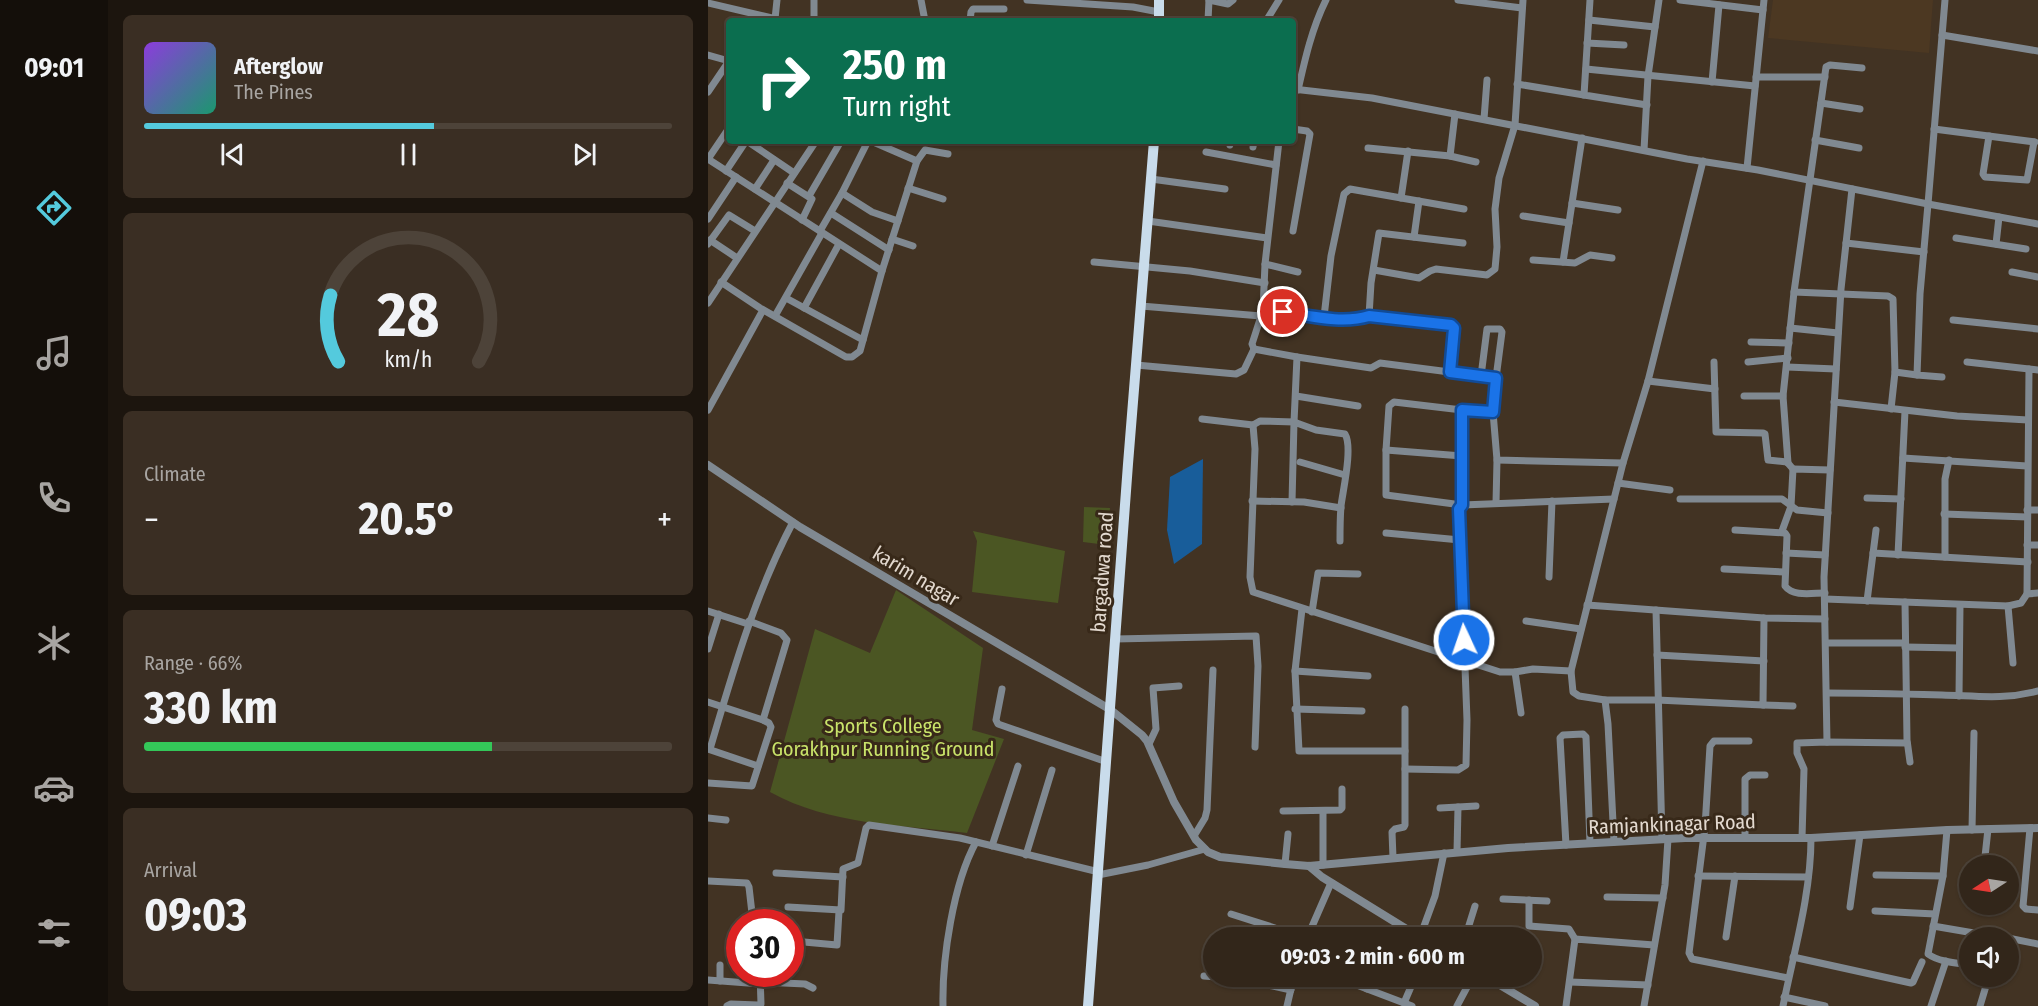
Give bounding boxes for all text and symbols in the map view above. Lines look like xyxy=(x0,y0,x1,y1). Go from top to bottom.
text: 250 m xyxy=(843,40,947,90)
icon: right xyxy=(744,42,822,120)
text: 09:01 xyxy=(24,52,84,84)
text: Afterglow xyxy=(234,53,323,80)
text: The Pines xyxy=(234,80,313,104)
text: Turn right xyxy=(843,91,951,123)
icon: previous xyxy=(216,138,249,171)
icon: pause xyxy=(392,138,425,171)
icon: next xyxy=(568,138,601,171)
icon: directions xyxy=(33,187,75,229)
text: 28 xyxy=(376,278,439,353)
pin xyxy=(1257,286,1308,337)
icon: arrive xyxy=(1266,295,1299,328)
icon: music xyxy=(33,332,75,374)
text: km/h xyxy=(384,347,432,373)
text: Climate xyxy=(144,462,206,486)
icon: phone xyxy=(33,477,75,519)
text: 20.5° xyxy=(358,492,457,546)
text: − xyxy=(144,500,159,540)
text: + xyxy=(657,500,672,540)
street label: bargadwa road xyxy=(1086,511,1118,633)
street label: karim nagar xyxy=(868,541,964,611)
position arrow xyxy=(1432,608,1496,672)
icon: climate xyxy=(33,622,75,664)
text: Range · 66% xyxy=(144,651,242,675)
text: 330 km xyxy=(144,681,278,735)
park label: Sports College Gorakhpur Running Ground xyxy=(771,714,995,761)
icon: car xyxy=(33,767,75,809)
street label: Ramjankinagar Road xyxy=(1588,809,1756,839)
north arrow xyxy=(1959,855,2019,915)
map controls xyxy=(1959,855,2019,987)
text: Arrival xyxy=(144,858,197,882)
text: 09:03 xyxy=(144,888,247,942)
speed limit sign: 30 xyxy=(726,909,804,987)
icon: filters xyxy=(33,912,75,954)
button: sound xyxy=(1959,927,2019,987)
text: 09:03 · 2 min · 600 m xyxy=(1280,943,1465,970)

